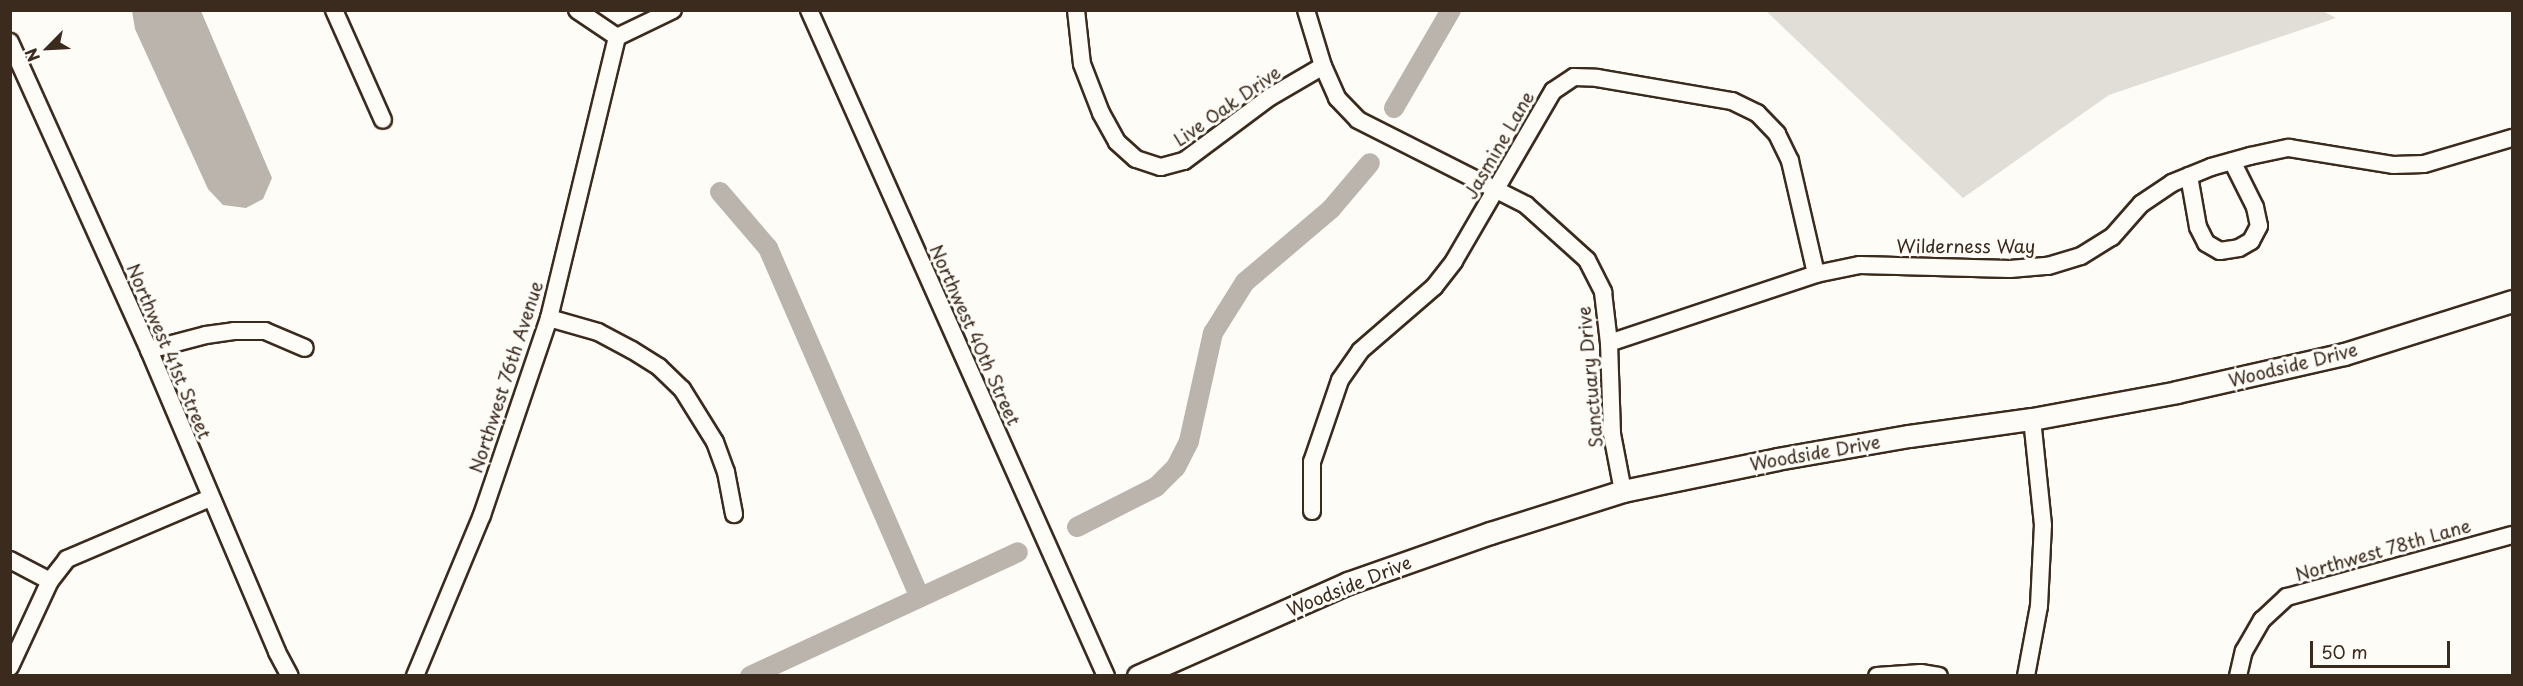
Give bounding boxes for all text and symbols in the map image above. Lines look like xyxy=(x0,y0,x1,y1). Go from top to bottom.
north arrow xyxy=(18,18,78,78)
text: N xyxy=(18,45,45,66)
street label: Live Oak Drive xyxy=(1169,61,1285,151)
street label: Jasmine Lane xyxy=(1460,88,1538,202)
street label: Wilderness Way xyxy=(1897,235,2035,257)
street label: Northwest 40th Street xyxy=(925,240,1025,430)
street label: Northwest 41st Street xyxy=(122,259,216,443)
street label: Northwest 76th Avenue xyxy=(464,277,548,477)
street label: Sanctuary Drive xyxy=(1573,306,1607,448)
street label: Woodside Drive xyxy=(2226,338,2360,392)
street label: Woodside Drive xyxy=(1748,431,1882,475)
street label: Northwest 78th Lane xyxy=(2292,514,2474,586)
street label: Woodside Drive xyxy=(1283,551,1415,621)
scale bar xyxy=(2313,629,2452,667)
text: 50 m xyxy=(2321,638,2368,665)

